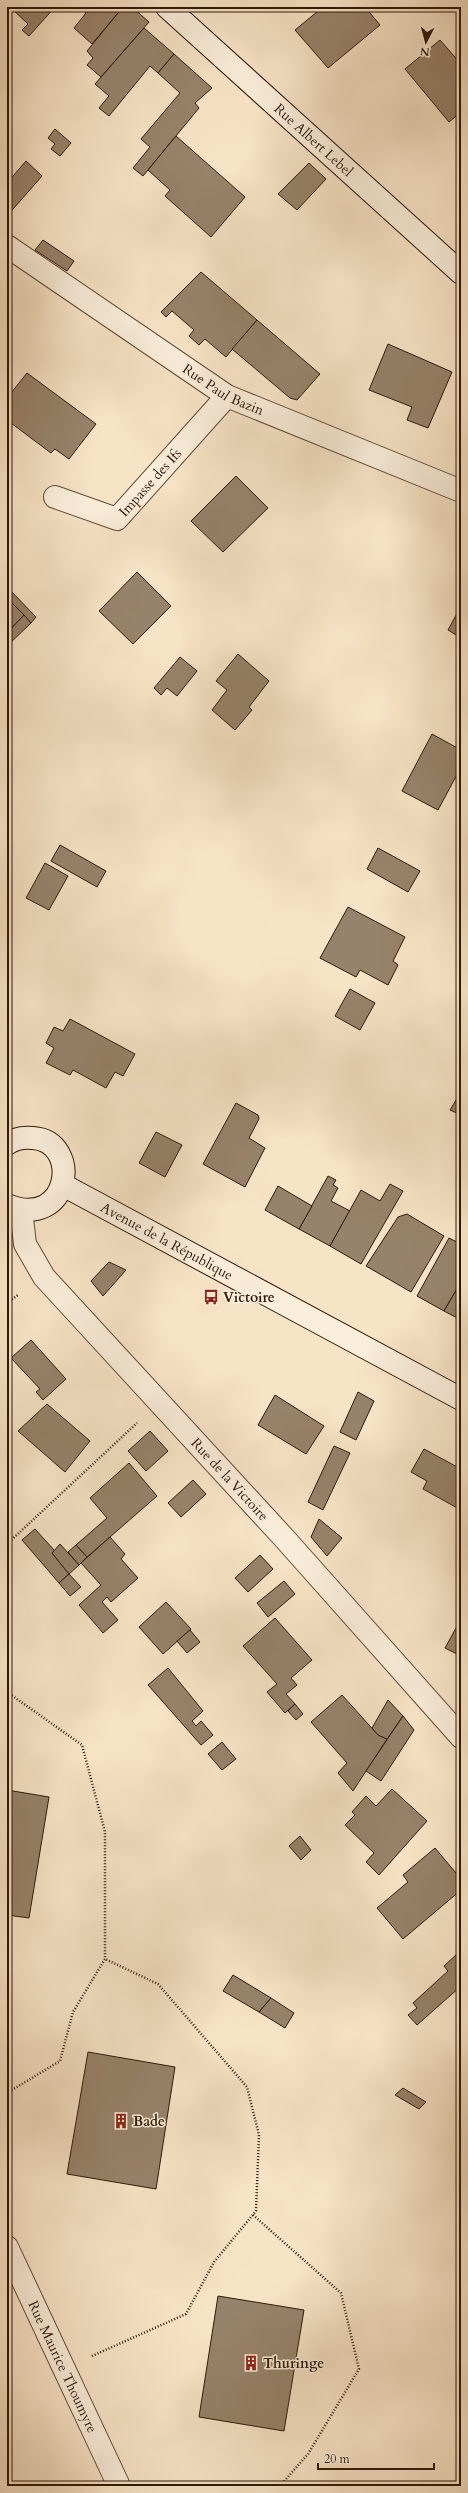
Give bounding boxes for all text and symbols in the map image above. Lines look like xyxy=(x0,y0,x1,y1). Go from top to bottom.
north arrow xyxy=(406,22,446,62)
text: N xyxy=(419,43,431,59)
street label: Rue Albert Lebel xyxy=(270,99,357,181)
street label: Rue Paul Bazin xyxy=(179,360,267,420)
street label: Impasse des Ifs xyxy=(115,444,186,521)
street label: Avenue de la République xyxy=(97,1198,236,1285)
bus stop icon: Victoire xyxy=(202,1288,220,1306)
place label: Victoire xyxy=(223,1288,275,1307)
street label: Rue de la Victoire xyxy=(187,1434,273,1525)
building icon: Bade xyxy=(112,2112,130,2130)
place label: Bade xyxy=(133,2112,165,2131)
street label: Rue Maurice Thoumyre xyxy=(23,2298,102,2436)
building icon: Thuringe xyxy=(242,2354,260,2372)
place label: Thuringe xyxy=(263,2354,324,2373)
scale bar xyxy=(318,2445,434,2471)
text: 20 m xyxy=(324,2451,351,2467)

